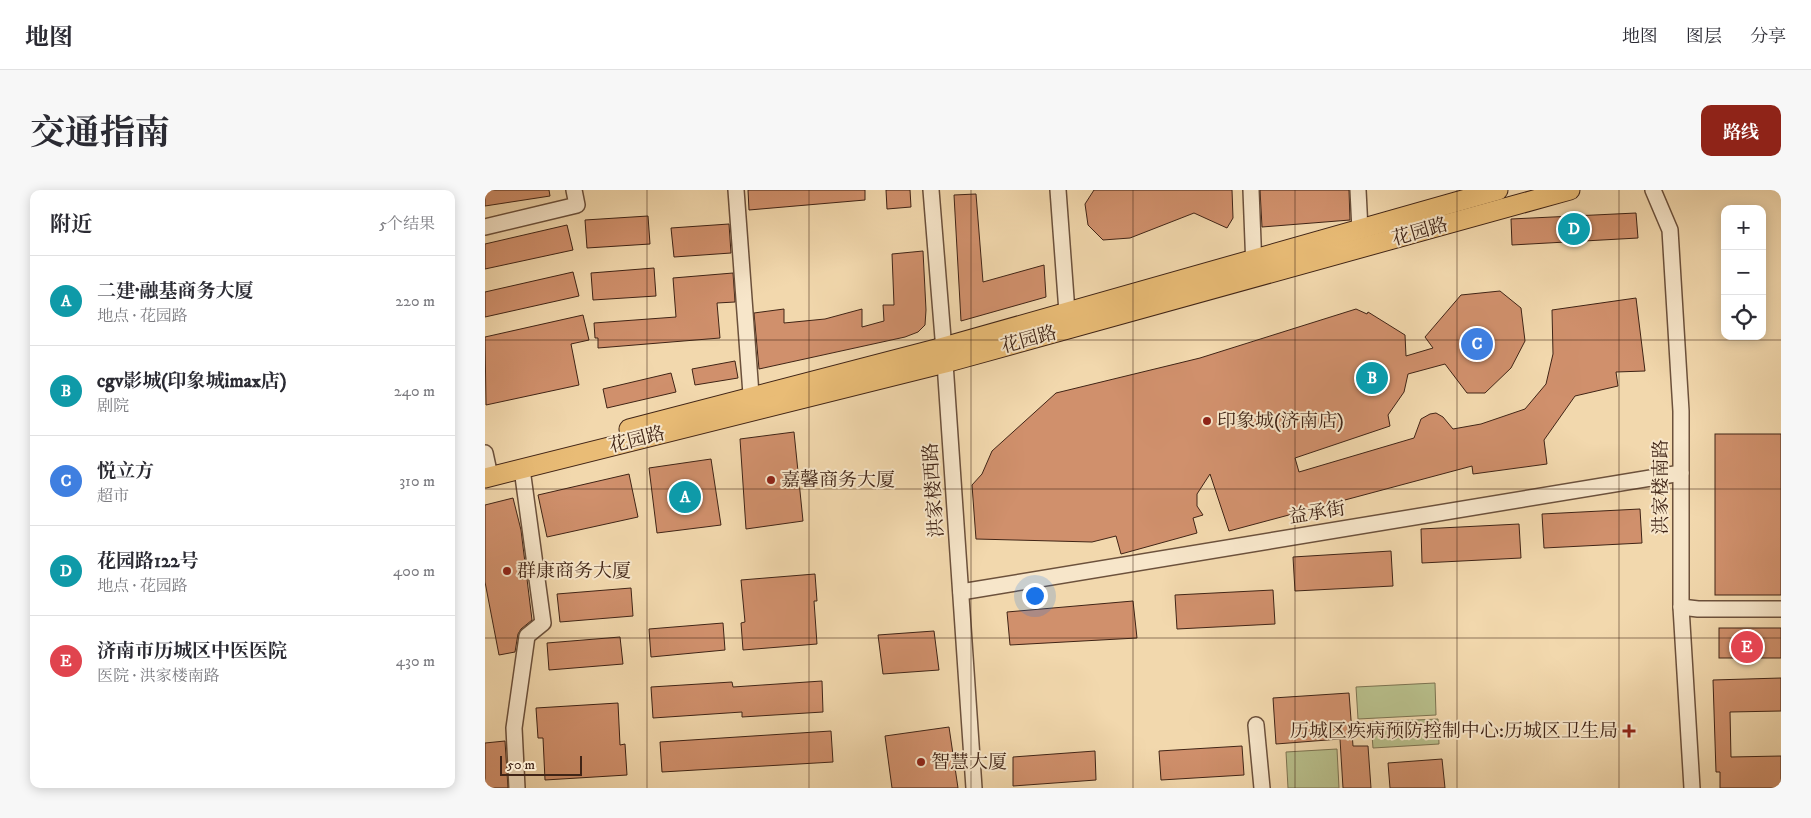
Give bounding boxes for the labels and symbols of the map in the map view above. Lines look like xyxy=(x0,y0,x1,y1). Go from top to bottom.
pin: D xyxy=(1558,210,1590,248)
street label: 花园路 xyxy=(1389,213,1451,251)
street label: 花园路 xyxy=(998,322,1060,358)
pin: C xyxy=(1461,325,1493,363)
pin: B xyxy=(1356,359,1388,397)
place label: 印象城(济南店) xyxy=(1217,410,1344,433)
marker: 印象城(济南店) xyxy=(1201,415,1213,427)
street label: 花园路 xyxy=(607,422,667,458)
street label: 洪家楼南路 xyxy=(1650,439,1673,535)
street label: 洪家楼西路 xyxy=(919,442,949,538)
place label: 嘉馨商务大厦 xyxy=(781,468,895,492)
marker: 嘉馨商务大厦 xyxy=(765,474,777,486)
pin: A xyxy=(669,478,701,516)
street label: 益承街 xyxy=(1287,497,1347,529)
place label: 群康商务大厦 xyxy=(517,560,631,583)
marker: 群康商务大厦 xyxy=(501,565,513,577)
your location xyxy=(1022,583,1048,609)
pin: E xyxy=(1731,628,1763,666)
place label: 历城区疾病预防控制中心:历城区卫生局 xyxy=(1290,720,1618,743)
marker: 历城区疾病预防控制中心:历城区卫生局 xyxy=(1622,724,1636,738)
place label: 智慧大厦 xyxy=(931,751,1007,774)
scale bar xyxy=(500,753,583,776)
marker: 智慧大厦 xyxy=(915,756,927,768)

